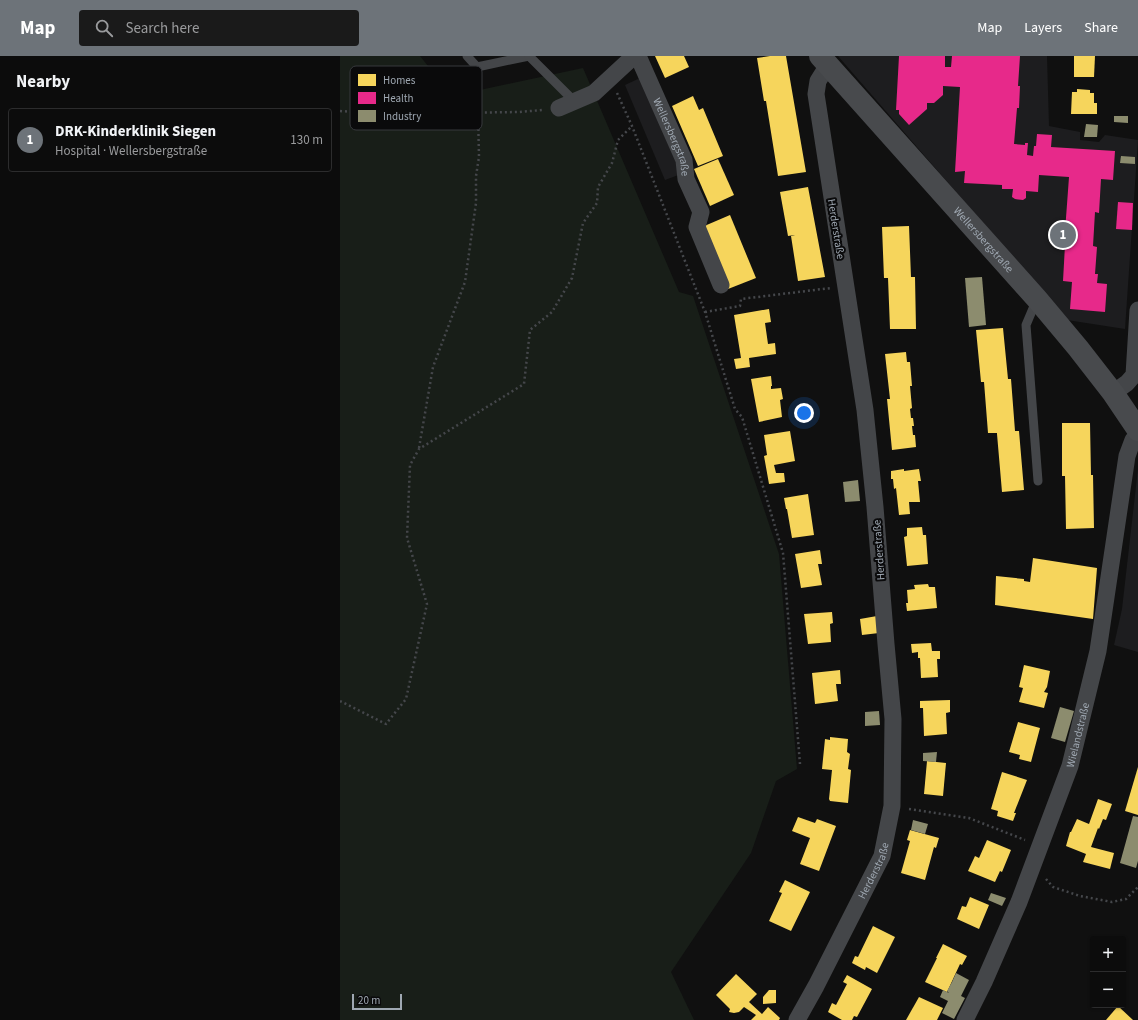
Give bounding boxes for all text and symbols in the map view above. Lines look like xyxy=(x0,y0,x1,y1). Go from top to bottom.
search box xyxy=(79,10,359,46)
text: Map xyxy=(20,15,55,42)
icon: search xyxy=(93,17,115,39)
text: Search here xyxy=(125,18,199,39)
text: Map xyxy=(977,18,1002,38)
text: Layers xyxy=(1024,18,1062,38)
text: Share xyxy=(1084,18,1118,38)
legend xyxy=(350,66,482,130)
text: Nearby xyxy=(16,70,70,94)
text: Homes xyxy=(383,73,416,88)
text: Health xyxy=(383,91,414,106)
street label: Wellersbergstraße xyxy=(650,95,693,177)
text: Industry xyxy=(383,109,421,124)
text: DRK-Kinderklinik Siegen xyxy=(55,121,216,142)
text: 1 xyxy=(27,131,33,149)
text: 130 m xyxy=(290,131,323,149)
text: Hospital · Wellersbergstraße xyxy=(55,142,207,160)
street label: Herderstraße xyxy=(824,198,848,261)
street label: Wellersbergstraße xyxy=(950,203,1018,276)
pin: 1 xyxy=(1050,220,1076,250)
your location xyxy=(794,403,814,423)
street label: Herderstraße xyxy=(869,519,889,581)
street label: Wielandstraße xyxy=(1062,700,1093,769)
street label: Herderstraße xyxy=(854,841,892,901)
map controls xyxy=(1090,936,1126,1008)
button: + xyxy=(1090,936,1126,972)
button: − xyxy=(1090,972,1126,1008)
scale bar xyxy=(352,992,402,1011)
text: 20 m xyxy=(358,993,380,1008)

